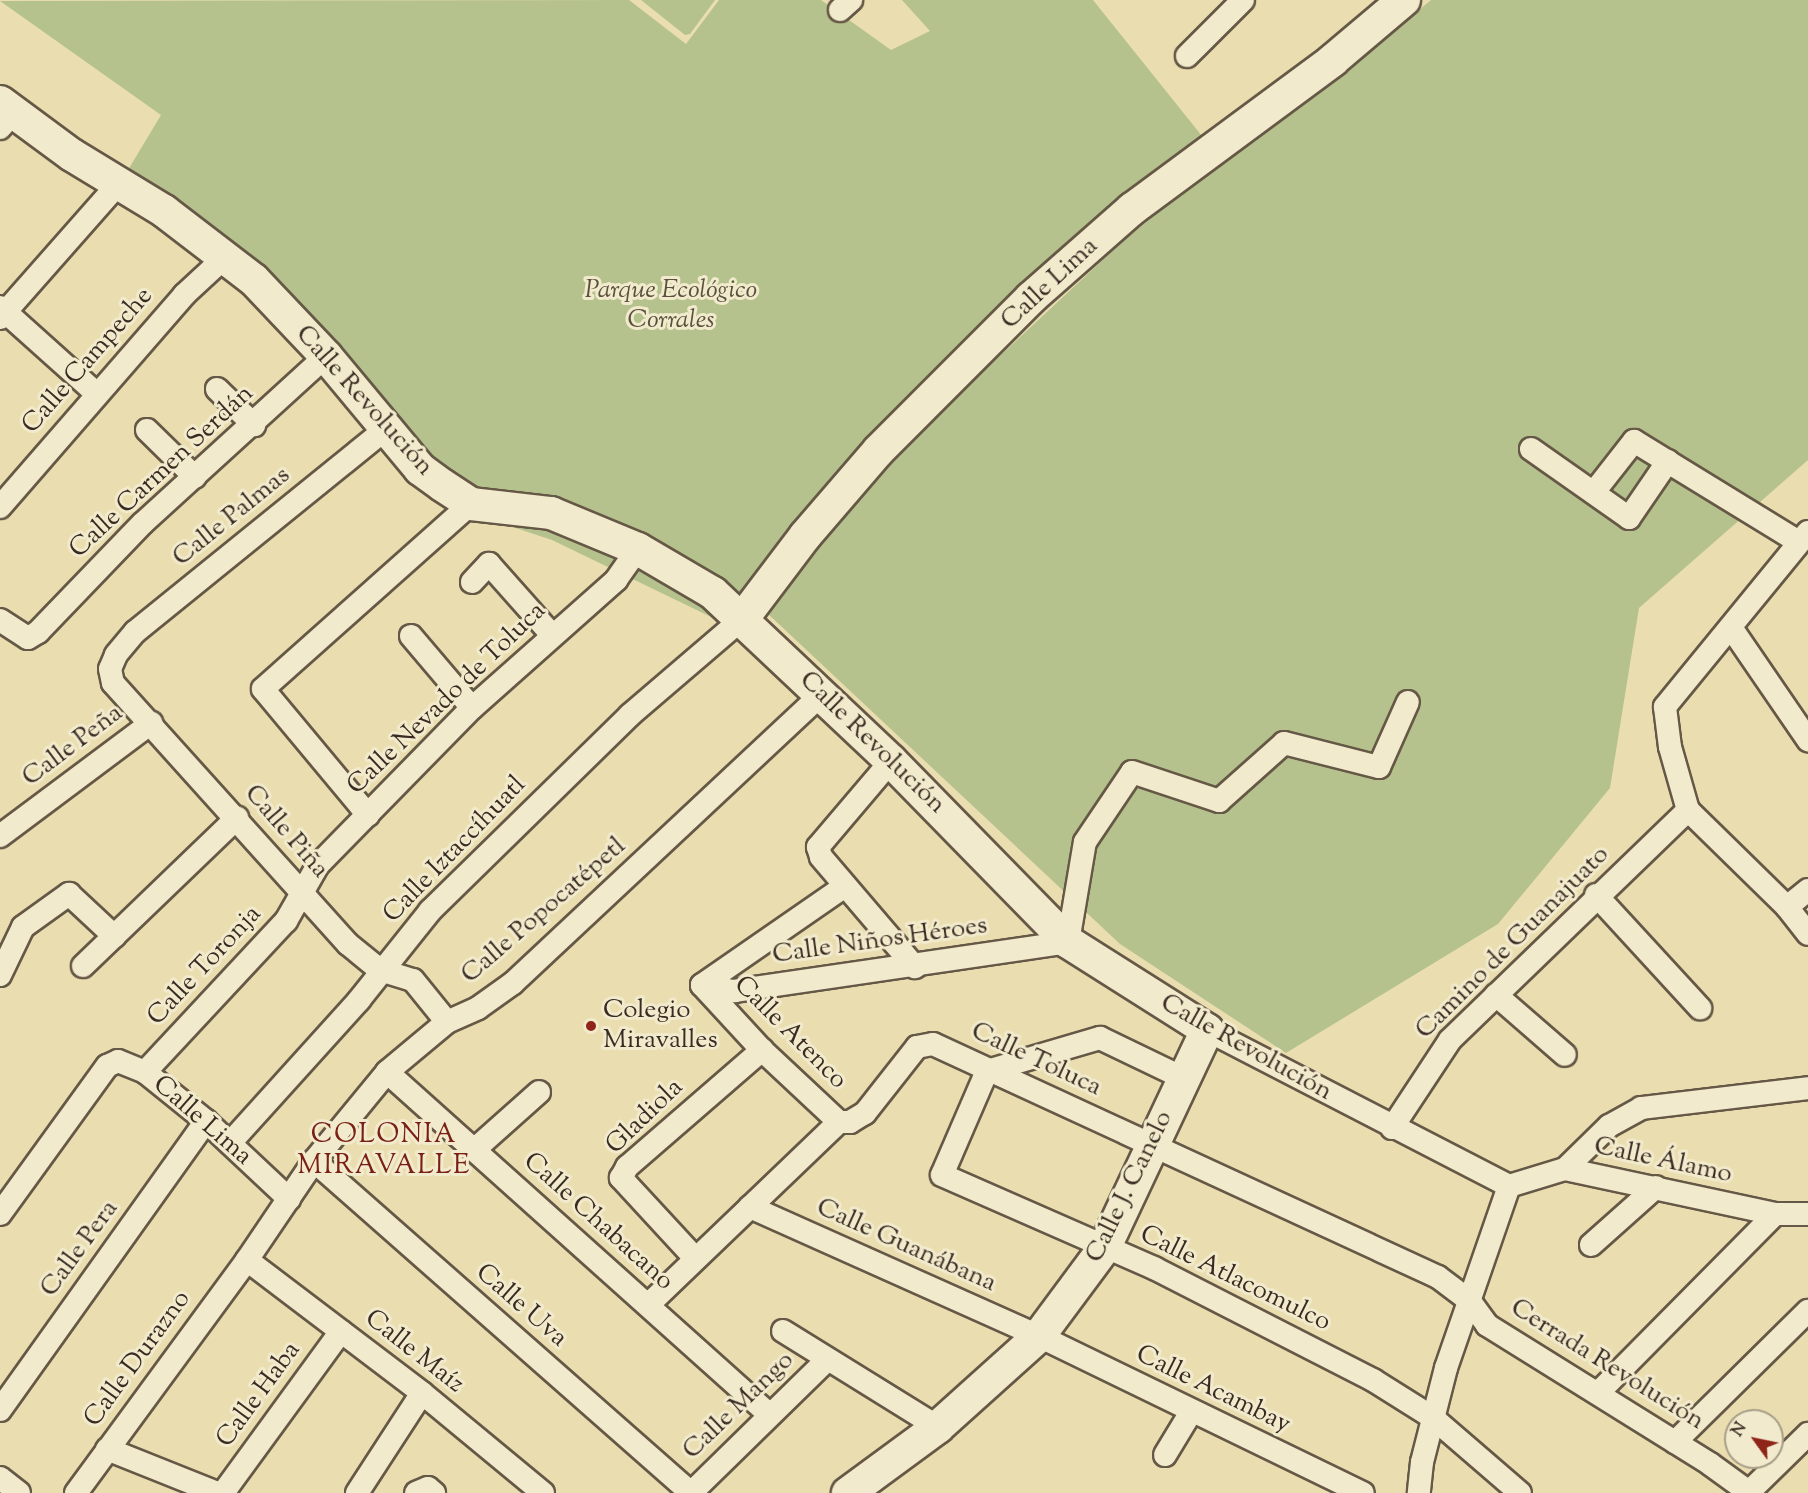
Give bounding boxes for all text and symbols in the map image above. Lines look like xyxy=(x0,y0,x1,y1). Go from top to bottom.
street label: Calle Lima xyxy=(995,231,1105,337)
park label: Parque Ecológico Corrales xyxy=(585,275,757,336)
street label: Calle Campeche xyxy=(16,281,160,441)
street label: Calle Revolución xyxy=(288,319,440,483)
street label: Calle Carmen Serdán xyxy=(64,379,260,565)
street label: Calle Palmas xyxy=(167,460,297,574)
street label: Calle Nevado de Toluca xyxy=(341,596,553,802)
street label: Calle Revolución xyxy=(792,665,952,821)
street label: Calle Peña xyxy=(17,698,129,794)
street label: Calle Iztaccíhuatl xyxy=(377,770,533,930)
street label: Calle Piña xyxy=(237,779,335,885)
street label: Calle Popocatépetl xyxy=(455,831,633,991)
street label: Camino de Guanajuato xyxy=(1410,840,1616,1046)
street label: Calle Toronja xyxy=(141,899,269,1033)
street label: Calle Niños Héroes xyxy=(771,910,989,972)
street label: Calle Atenco xyxy=(727,970,853,1096)
street label: Calle Revolución xyxy=(1155,988,1337,1108)
place label: Colegio Miravalles xyxy=(603,995,718,1056)
street label: Calle Toluca xyxy=(966,1016,1106,1104)
marker: Colegio Miravalles xyxy=(584,1019,598,1033)
street label: Calle Lima xyxy=(146,1070,258,1172)
street label: Gladiola xyxy=(600,1073,690,1161)
street label: Calle J. Canelo xyxy=(1080,1106,1180,1268)
district label: COLONIA MIRAVALLE xyxy=(297,1119,471,1182)
street label: Calle Álamo xyxy=(1591,1131,1735,1191)
street label: Calle Chabacano xyxy=(516,1146,680,1298)
street label: Calle Guanábana xyxy=(811,1192,1001,1300)
street label: Calle Pera xyxy=(34,1195,126,1303)
street label: Calle Atlacomulco xyxy=(1135,1219,1335,1339)
street label: Calle Uva xyxy=(469,1258,573,1354)
street label: Calle Durazno xyxy=(78,1285,198,1433)
street label: Cerrada Revolución xyxy=(1504,1293,1710,1437)
street label: Calle Maíz xyxy=(358,1304,470,1400)
street label: Calle Haba xyxy=(210,1336,308,1454)
street label: Calle Acambay xyxy=(1131,1339,1295,1441)
street label: Calle Mango xyxy=(677,1345,801,1467)
north arrow xyxy=(1724,1409,1784,1469)
text: N xyxy=(1727,1418,1753,1442)

